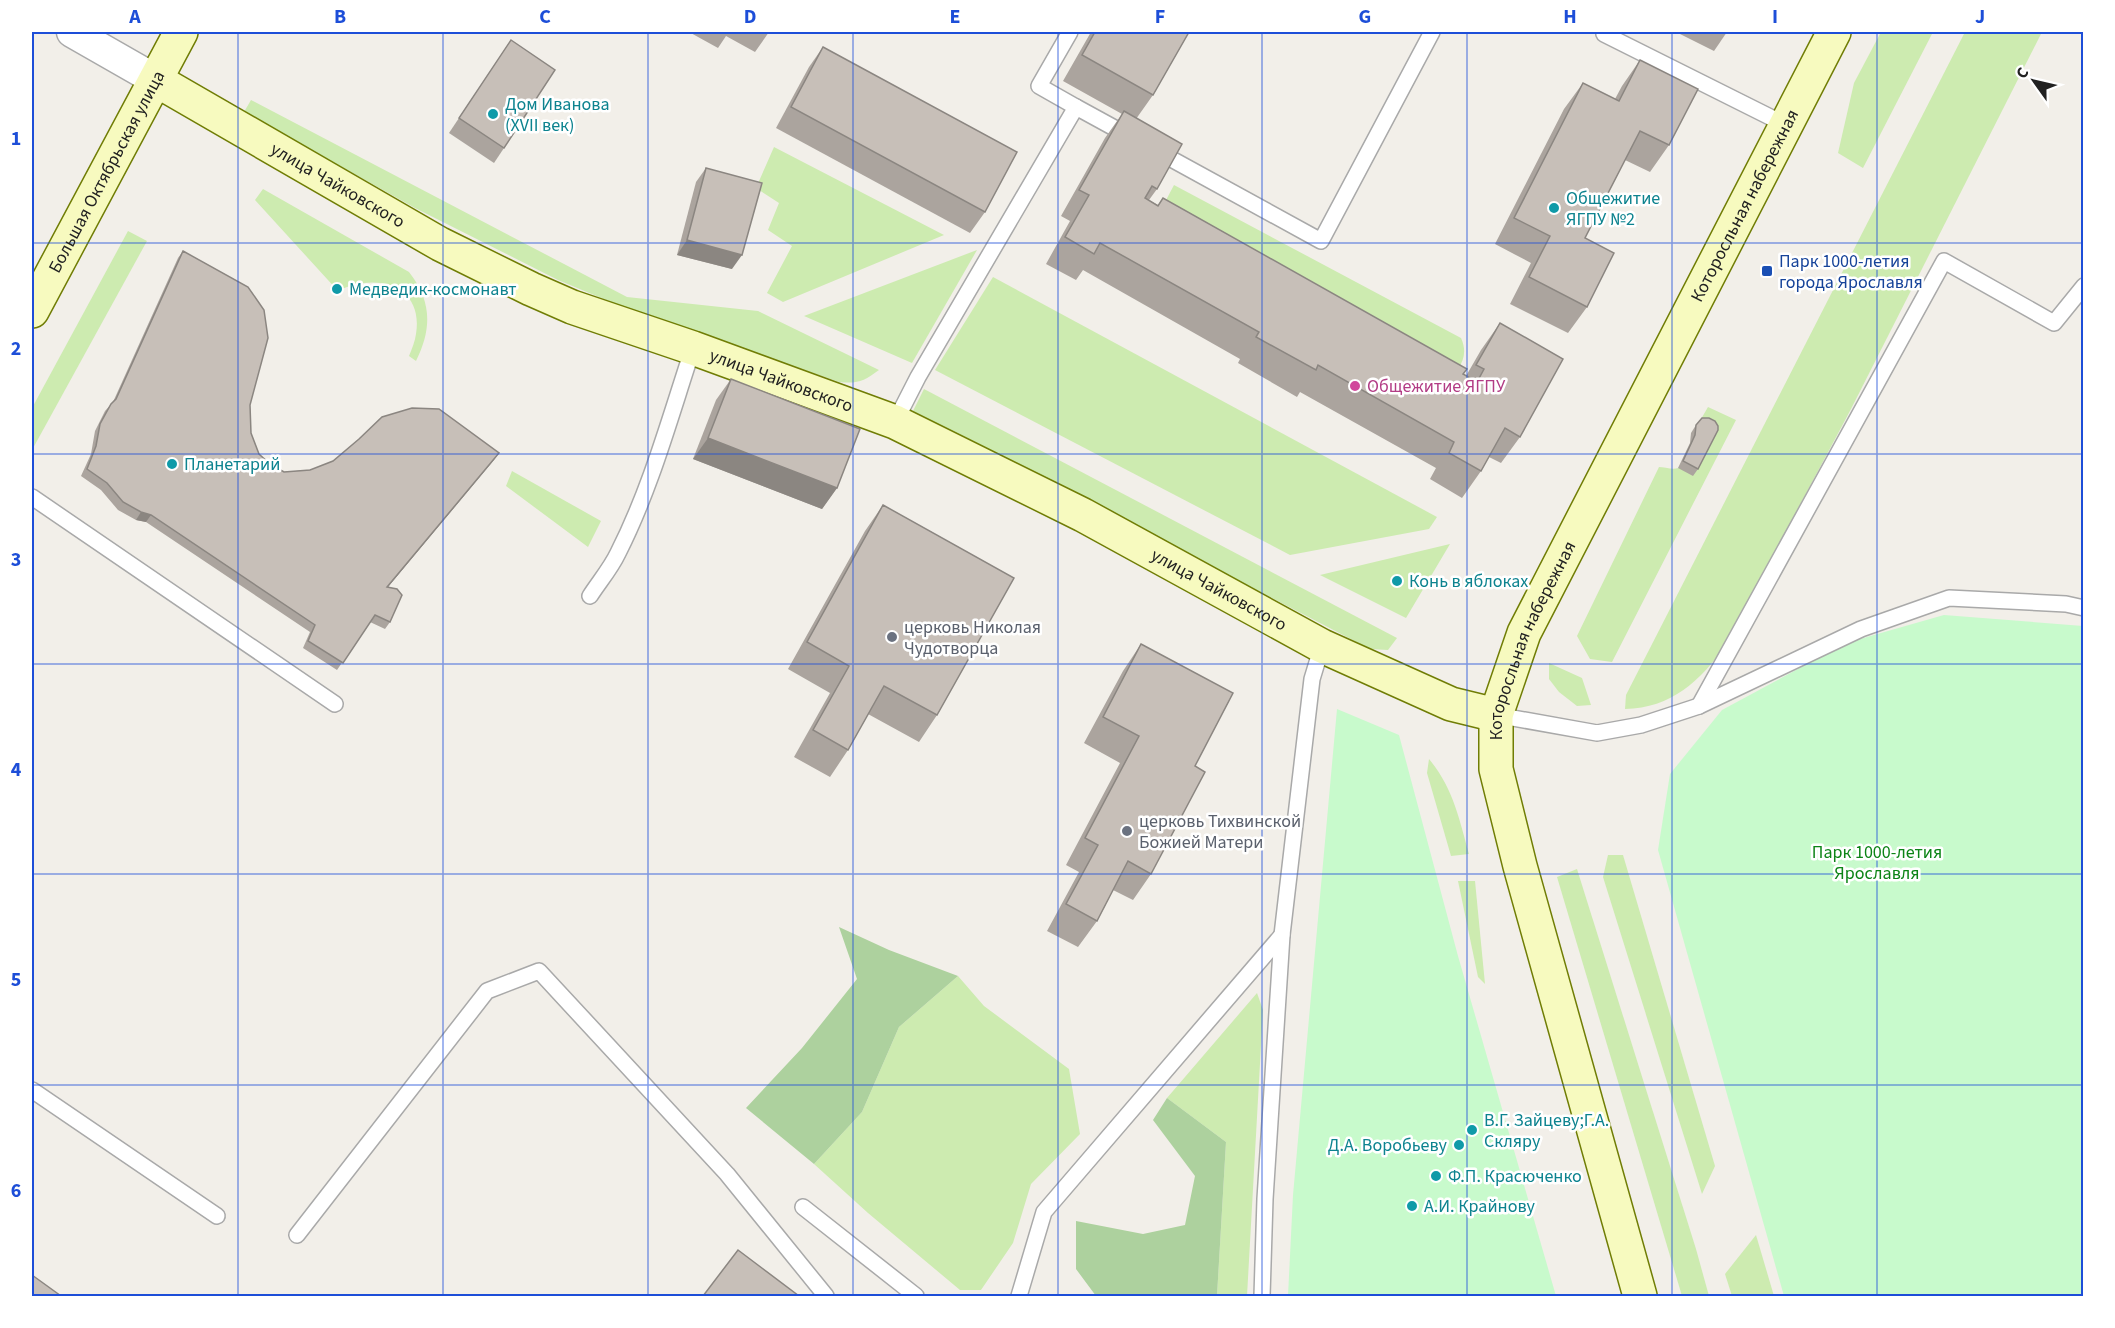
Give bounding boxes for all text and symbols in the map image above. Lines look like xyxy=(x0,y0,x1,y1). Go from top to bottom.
text: A xyxy=(128,3,141,31)
text: B xyxy=(334,3,346,31)
text: C xyxy=(539,3,551,31)
text: D xyxy=(744,3,756,31)
text: E xyxy=(950,3,960,31)
text: F xyxy=(1155,3,1165,31)
text: G xyxy=(1359,3,1371,31)
text: H xyxy=(1563,3,1577,31)
text: I xyxy=(1772,3,1778,31)
text: J xyxy=(1975,3,1985,31)
north arrow xyxy=(2004,51,2064,111)
text: С xyxy=(2011,63,2034,83)
street label: Большая Октябрьская улица xyxy=(42,66,171,277)
place label: Дом Иванова (XVII век) xyxy=(505,92,610,138)
street label: Которосльная набережная xyxy=(1684,105,1805,306)
marker: Дом Иванова (XVII век) xyxy=(486,107,500,121)
text: 1 xyxy=(11,125,21,153)
street label: улица Чайковского xyxy=(266,136,410,234)
place label: Общежитие ЯГПУ №2 xyxy=(1566,186,1660,232)
marker: Общежитие ЯГПУ №2 xyxy=(1547,201,1561,215)
place label: Парк 1000-летия города Ярославля xyxy=(1779,249,1923,295)
marker: Парк 1000-летия города Ярославля xyxy=(1760,264,1774,278)
place label: Медведик-космонавт xyxy=(349,277,516,302)
marker: Медведик-космонавт xyxy=(330,282,344,296)
text: 2 xyxy=(11,335,21,363)
street label: улица Чайковского xyxy=(706,343,857,418)
place label: Общежитие ЯГПУ xyxy=(1367,374,1506,399)
marker: Общежитие ЯГПУ xyxy=(1348,379,1362,393)
place label: Планетарий xyxy=(184,452,280,477)
marker: Планетарий xyxy=(165,457,179,471)
street label: Которосльная набережная xyxy=(1484,537,1582,740)
street label: улица Чайковского xyxy=(1147,542,1291,637)
text: 3 xyxy=(11,546,21,574)
place label: Конь в яблоках xyxy=(1409,569,1528,594)
marker: Конь в яблоках xyxy=(1390,574,1404,588)
place label: церковь Николая Чудотворца xyxy=(904,615,1041,661)
marker: церковь Николая Чудотворца xyxy=(885,630,899,644)
text: 4 xyxy=(11,756,22,784)
place label: церковь Тихвинской Божией Матери xyxy=(1139,809,1301,855)
marker: церковь Тихвинской Божией Матери xyxy=(1120,824,1134,838)
park label: Парк 1000-летия Ярославля xyxy=(1812,840,1942,886)
text: 5 xyxy=(11,966,21,994)
place label: В.Г. Зайцеву;Г.А. Скляру xyxy=(1484,1108,1609,1154)
marker: В.Г. Зайцеву;Г.А. Скляру xyxy=(1465,1123,1479,1137)
place label: Д.А. Воробьеву xyxy=(1328,1133,1448,1158)
marker: Д.А. Воробьеву xyxy=(1452,1138,1466,1152)
place label: Ф.П. Красюченко xyxy=(1448,1164,1582,1189)
marker: Ф.П. Красюченко xyxy=(1429,1169,1443,1183)
text: 6 xyxy=(11,1177,21,1205)
place label: А.И. Крайнову xyxy=(1424,1194,1536,1219)
marker: А.И. Крайнову xyxy=(1405,1199,1419,1213)

